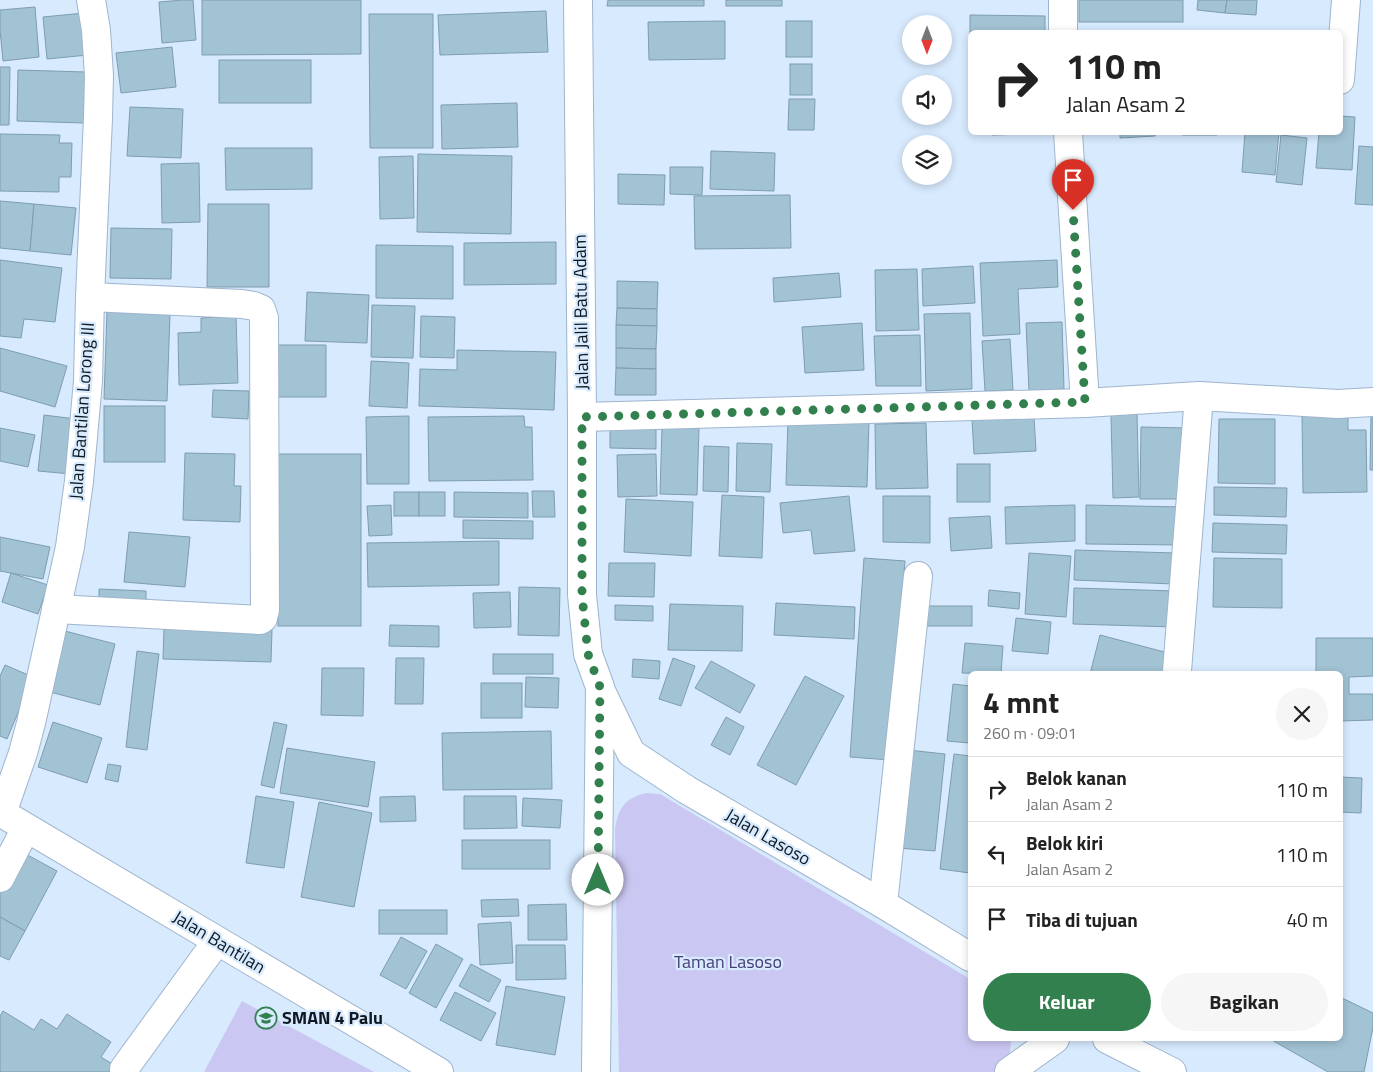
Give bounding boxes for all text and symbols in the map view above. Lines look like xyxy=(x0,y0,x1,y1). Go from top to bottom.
north arrow xyxy=(902,15,952,65)
map controls xyxy=(902,15,952,185)
text: 110 m xyxy=(1066,39,1162,93)
icon: right xyxy=(983,50,1048,115)
button: sound xyxy=(902,75,952,125)
text: Jalan Asam 2 xyxy=(1066,87,1186,121)
button: layers xyxy=(902,135,952,185)
pin xyxy=(1052,159,1094,210)
icon: arrive xyxy=(1059,166,1087,194)
street label: Jalan Jalil Batu Adam xyxy=(566,234,595,390)
street label: Jalan Bantilan Lorong III xyxy=(62,321,101,500)
text: 4 mnt xyxy=(983,679,1059,725)
button: close xyxy=(1276,688,1328,740)
text: 260 m · 09:01 xyxy=(983,721,1077,745)
text: Belok kanan xyxy=(1026,763,1127,792)
icon: right xyxy=(983,775,1011,803)
text: 110 m xyxy=(1276,775,1328,804)
text: Jalan Asam 2 xyxy=(1026,792,1113,816)
street label: Jalan Lasoso xyxy=(721,801,816,872)
text: Belok kiri xyxy=(1026,828,1103,857)
icon: left xyxy=(983,840,1011,868)
text: 110 m xyxy=(1276,840,1328,869)
position arrow xyxy=(571,853,623,905)
text: Jalan Asam 2 xyxy=(1026,857,1113,881)
street label: Jalan Bantilan xyxy=(168,903,271,980)
icon: arrive xyxy=(983,905,1011,933)
text: Tiba di tujuan xyxy=(1026,905,1138,934)
text: 40 m xyxy=(1287,905,1328,934)
park label: Taman Lasoso xyxy=(674,948,782,975)
button: Keluar xyxy=(983,973,1151,1031)
button: Bagikan xyxy=(1161,973,1328,1031)
place label: SMAN 4 Palu xyxy=(282,1004,383,1031)
school or university icon: SMAN 4 Palu xyxy=(254,1006,278,1030)

